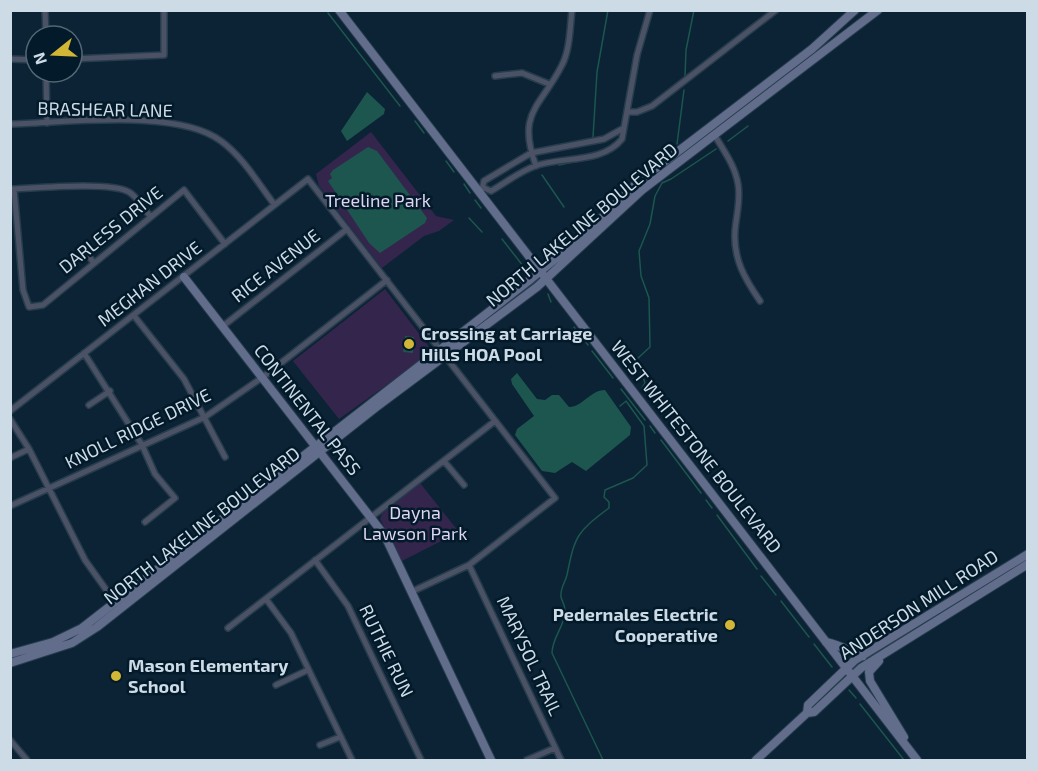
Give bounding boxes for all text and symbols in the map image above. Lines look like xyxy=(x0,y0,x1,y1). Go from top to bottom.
north arrow xyxy=(24,24,84,84)
text: N xyxy=(28,50,50,67)
street label: BRASHEAR LANE xyxy=(37,97,173,121)
street label: NORTH LAKELINE BOULEVARD xyxy=(481,138,682,311)
street label: DARLESS DRIVE xyxy=(54,181,166,278)
park label: Treeline Park xyxy=(325,189,431,211)
street label: RICE AVENUE xyxy=(227,224,324,307)
street label: MEGHAN DRIVE xyxy=(93,236,206,331)
place label: Crossing at Carriage Hills HOA Pool xyxy=(421,322,592,365)
street label: WEST WHITESTONE BOULEVARD xyxy=(607,336,787,557)
marker: Crossing at Carriage Hills HOA Pool xyxy=(402,337,416,351)
street label: CONTINENTAL PASS xyxy=(250,339,366,479)
street label: KNOLL RIDGE DRIVE xyxy=(61,383,214,473)
street label: NORTH LAKELINE BOULEVARD xyxy=(99,442,304,609)
park label: Dayna Lawson Park xyxy=(363,501,467,544)
street label: ANDERSON MILL ROAD xyxy=(835,545,1002,664)
street label: MARYSOL TRAIL xyxy=(493,592,567,719)
street label: RUTHIE RUN xyxy=(355,601,419,700)
place label: Pedernales Electric Cooperative xyxy=(553,603,718,646)
marker: Pedernales Electric Cooperative xyxy=(723,618,737,632)
place label: Mason Elementary School xyxy=(128,654,289,697)
marker: Mason Elementary School xyxy=(109,669,123,683)

